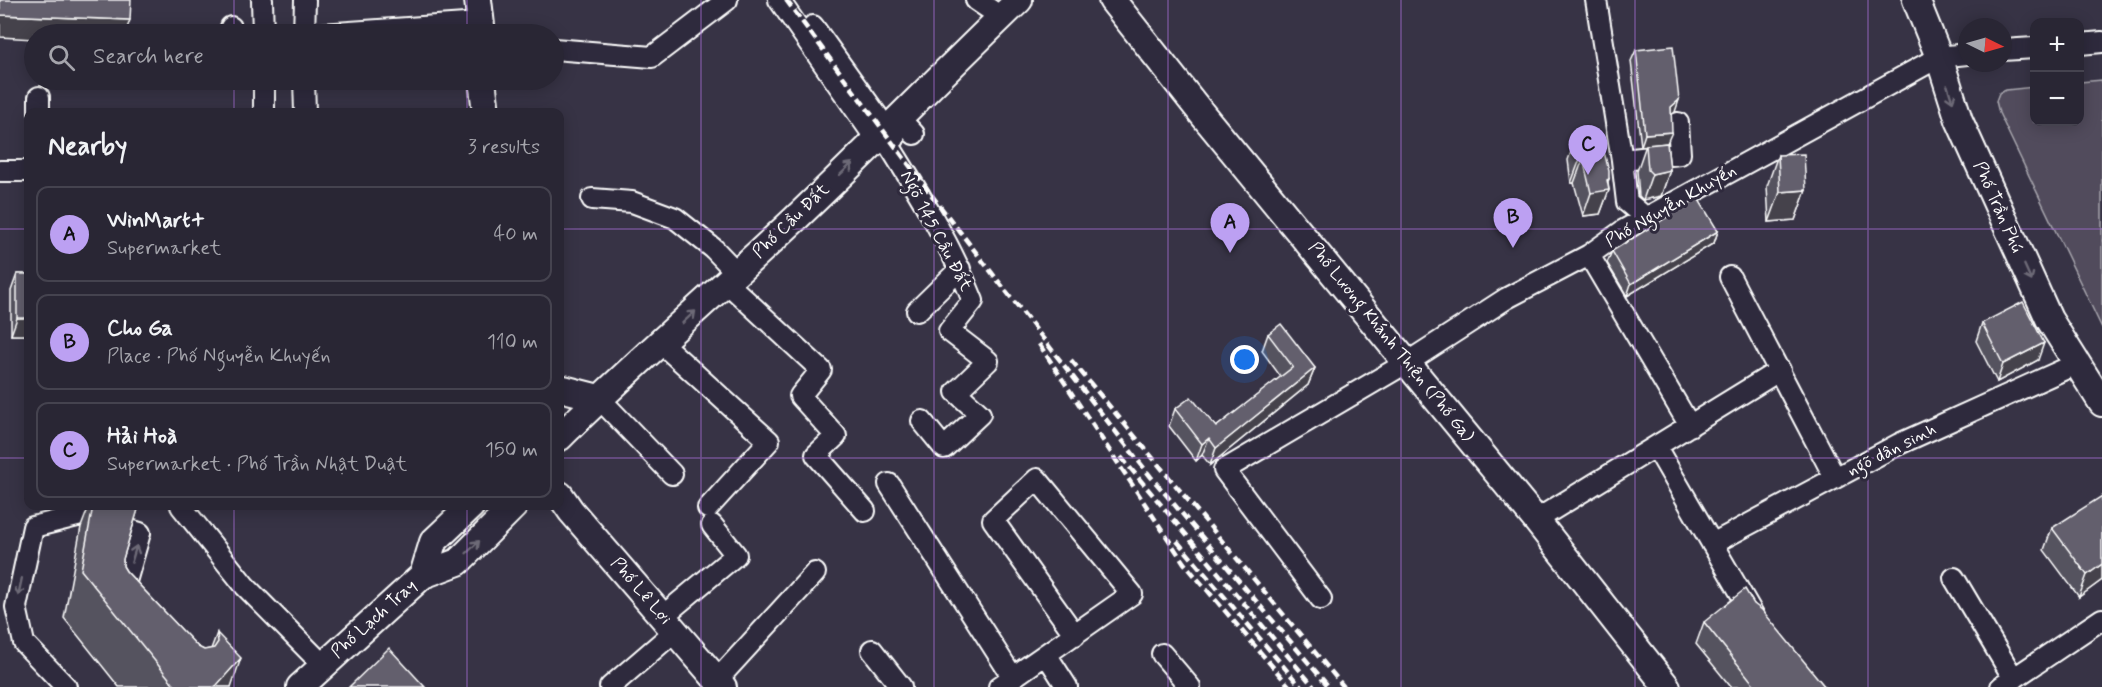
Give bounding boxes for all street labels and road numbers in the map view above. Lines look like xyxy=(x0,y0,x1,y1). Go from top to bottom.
street label: Phố Trần Phú xyxy=(1967,158,2029,256)
street label: Phố Nguyễn Khuyến xyxy=(1601,159,1742,255)
street label: Ngõ 145 Cầu Đất xyxy=(892,167,978,297)
street label: Phố Cầu Đất xyxy=(747,178,835,264)
street label: Phố Lương Khánh Thiện (Phố Ga) xyxy=(1301,237,1480,449)
street label: ngõ dân sinh xyxy=(1843,417,1942,485)
street label: Phố Lê Lợi xyxy=(605,552,677,630)
street label: Phố Lạch Tray xyxy=(326,574,422,664)

